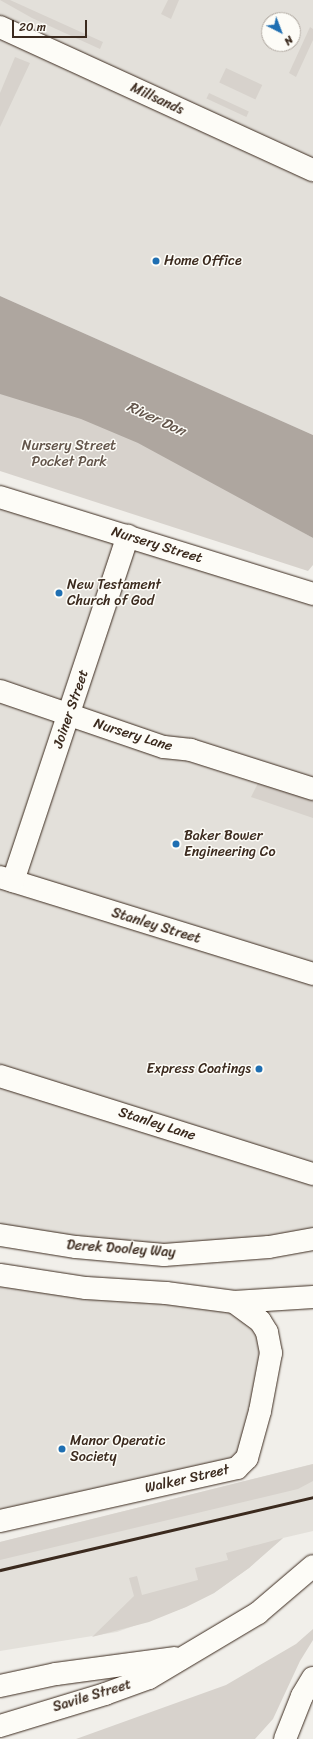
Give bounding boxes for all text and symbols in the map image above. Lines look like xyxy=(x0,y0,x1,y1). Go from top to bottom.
scale bar xyxy=(14,12,89,38)
north arrow xyxy=(261,12,301,52)
text: 20 m xyxy=(19,16,46,38)
text: N xyxy=(280,31,298,50)
street label: Millsands xyxy=(128,79,186,119)
place label: Home Office xyxy=(164,253,242,269)
marker: Home Office xyxy=(151,256,161,266)
water label: River Don xyxy=(124,398,188,440)
park label: Nursery Street Pocket Park xyxy=(22,438,116,470)
street label: Nursery Street xyxy=(110,523,204,567)
place label: New Testament Church of God xyxy=(67,577,162,610)
marker: New Testament Church of God xyxy=(54,588,64,598)
street label: Joiner Street xyxy=(50,668,92,750)
street label: Nursery Lane xyxy=(92,715,174,755)
place label: Baker Bower Engineering Co xyxy=(184,828,276,860)
marker: Baker Bower Engineering Co xyxy=(171,839,181,849)
street label: Stanley Street xyxy=(109,904,203,948)
place label: Express Coatings xyxy=(145,1061,251,1077)
marker: Express Coatings xyxy=(254,1064,264,1074)
street label: Stanley Lane xyxy=(116,1104,198,1144)
street label: Derek Dooley Way xyxy=(66,1237,176,1261)
place label: Manor Operatic Society xyxy=(70,1433,165,1466)
marker: Manor Operatic Society xyxy=(57,1444,67,1454)
street label: Walker Street xyxy=(143,1461,231,1497)
street label: Savile Street xyxy=(51,1676,133,1716)

